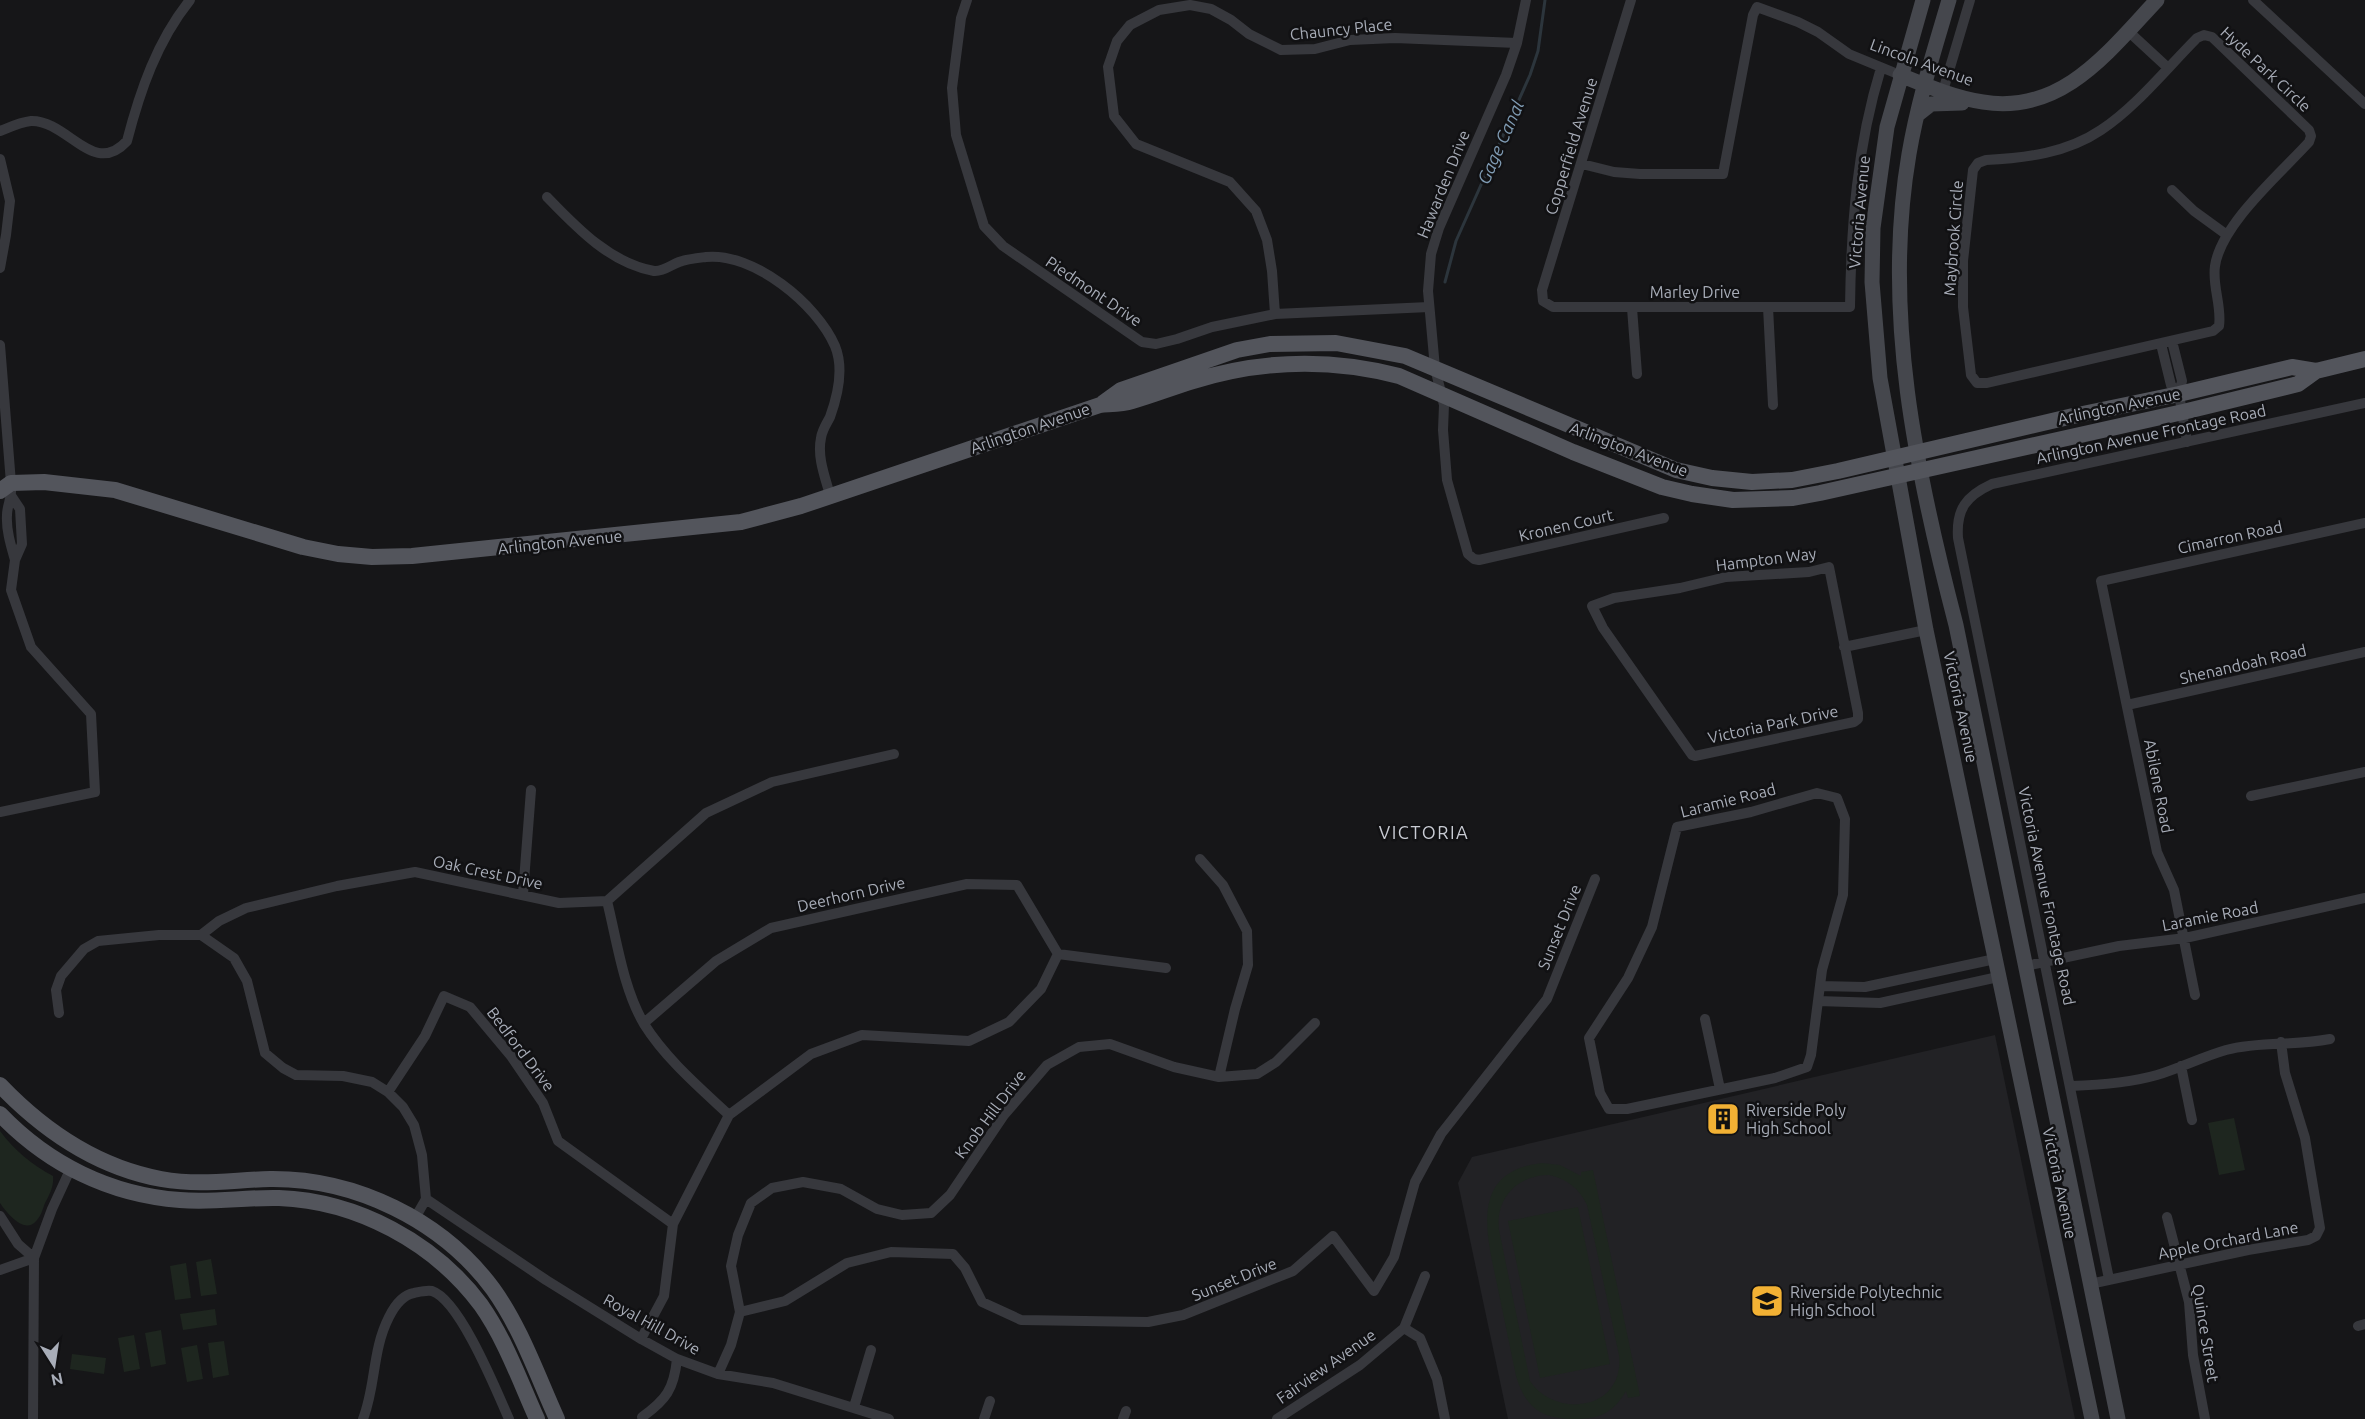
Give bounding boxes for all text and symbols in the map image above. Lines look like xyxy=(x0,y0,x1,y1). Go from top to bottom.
street label: Chauncy Place xyxy=(1289,15,1393,43)
street label: Hyde Park Circle xyxy=(2217,23,2315,115)
street label: Lincoln Avenue xyxy=(1868,35,1976,89)
street label: Copperfield Avenue xyxy=(1542,75,1600,217)
water label: Gage Canal xyxy=(1473,97,1527,187)
street label: Hawarden Drive xyxy=(1413,127,1473,241)
street label: Victoria Avenue xyxy=(1845,155,1873,269)
street label: Maybrook Circle xyxy=(1940,180,1966,296)
street label: Piedmont Drive xyxy=(1043,252,1145,330)
street label: Marley Drive xyxy=(1650,283,1740,301)
street label: Arlington Avenue xyxy=(2056,384,2182,428)
street label: Arlington Avenue xyxy=(968,399,1092,457)
street label: Arlington Avenue Frontage Road xyxy=(2034,401,2268,467)
street label: Arlington Avenue xyxy=(1567,418,1691,480)
street label: Kronen Court xyxy=(1517,505,1616,545)
street label: Cimarron Road xyxy=(2176,517,2284,557)
street label: Arlington Avenue xyxy=(497,527,623,557)
street label: Hampton Way xyxy=(1715,544,1818,574)
street label: Shenandoah Road xyxy=(2178,641,2308,687)
street label: Victoria Avenue xyxy=(1940,650,1982,764)
street label: Victoria Park Drive xyxy=(1706,701,1840,747)
street label: Abilene Road xyxy=(2141,738,2177,834)
street label: Laramie Road xyxy=(1678,779,1778,821)
street label: Victoria Avenue Frontage Road xyxy=(2015,785,2079,1007)
district label: VICTORIA xyxy=(1379,822,1469,842)
street label: Oak Crest Drive xyxy=(431,852,545,892)
street label: Deerhorn Drive xyxy=(795,873,907,915)
street label: Sunset Drive xyxy=(1534,882,1584,972)
street label: Laramie Road xyxy=(2160,898,2260,934)
street label: Bedford Drive xyxy=(484,1003,558,1095)
street label: Knob Hill Drive xyxy=(951,1066,1029,1162)
building icon: Riverside Poly High School xyxy=(1705,1101,1741,1137)
place label: Riverside Poly High School xyxy=(1746,1101,1846,1137)
street label: Victoria Avenue xyxy=(2039,1126,2081,1240)
street label: Apple Orchard Lane xyxy=(2156,1218,2300,1262)
street label: Sunset Drive xyxy=(1189,1254,1279,1304)
school or university icon: Riverside Polytechnic High School xyxy=(1749,1283,1785,1319)
place label: Riverside Polytechnic High School xyxy=(1790,1283,1943,1319)
street label: Quince Street xyxy=(2189,1283,2223,1384)
street label: Royal Hill Drive xyxy=(600,1290,704,1358)
street label: Fairview Avenue xyxy=(1273,1325,1379,1407)
north arrow xyxy=(24,1335,84,1395)
text: N xyxy=(49,1370,65,1390)

